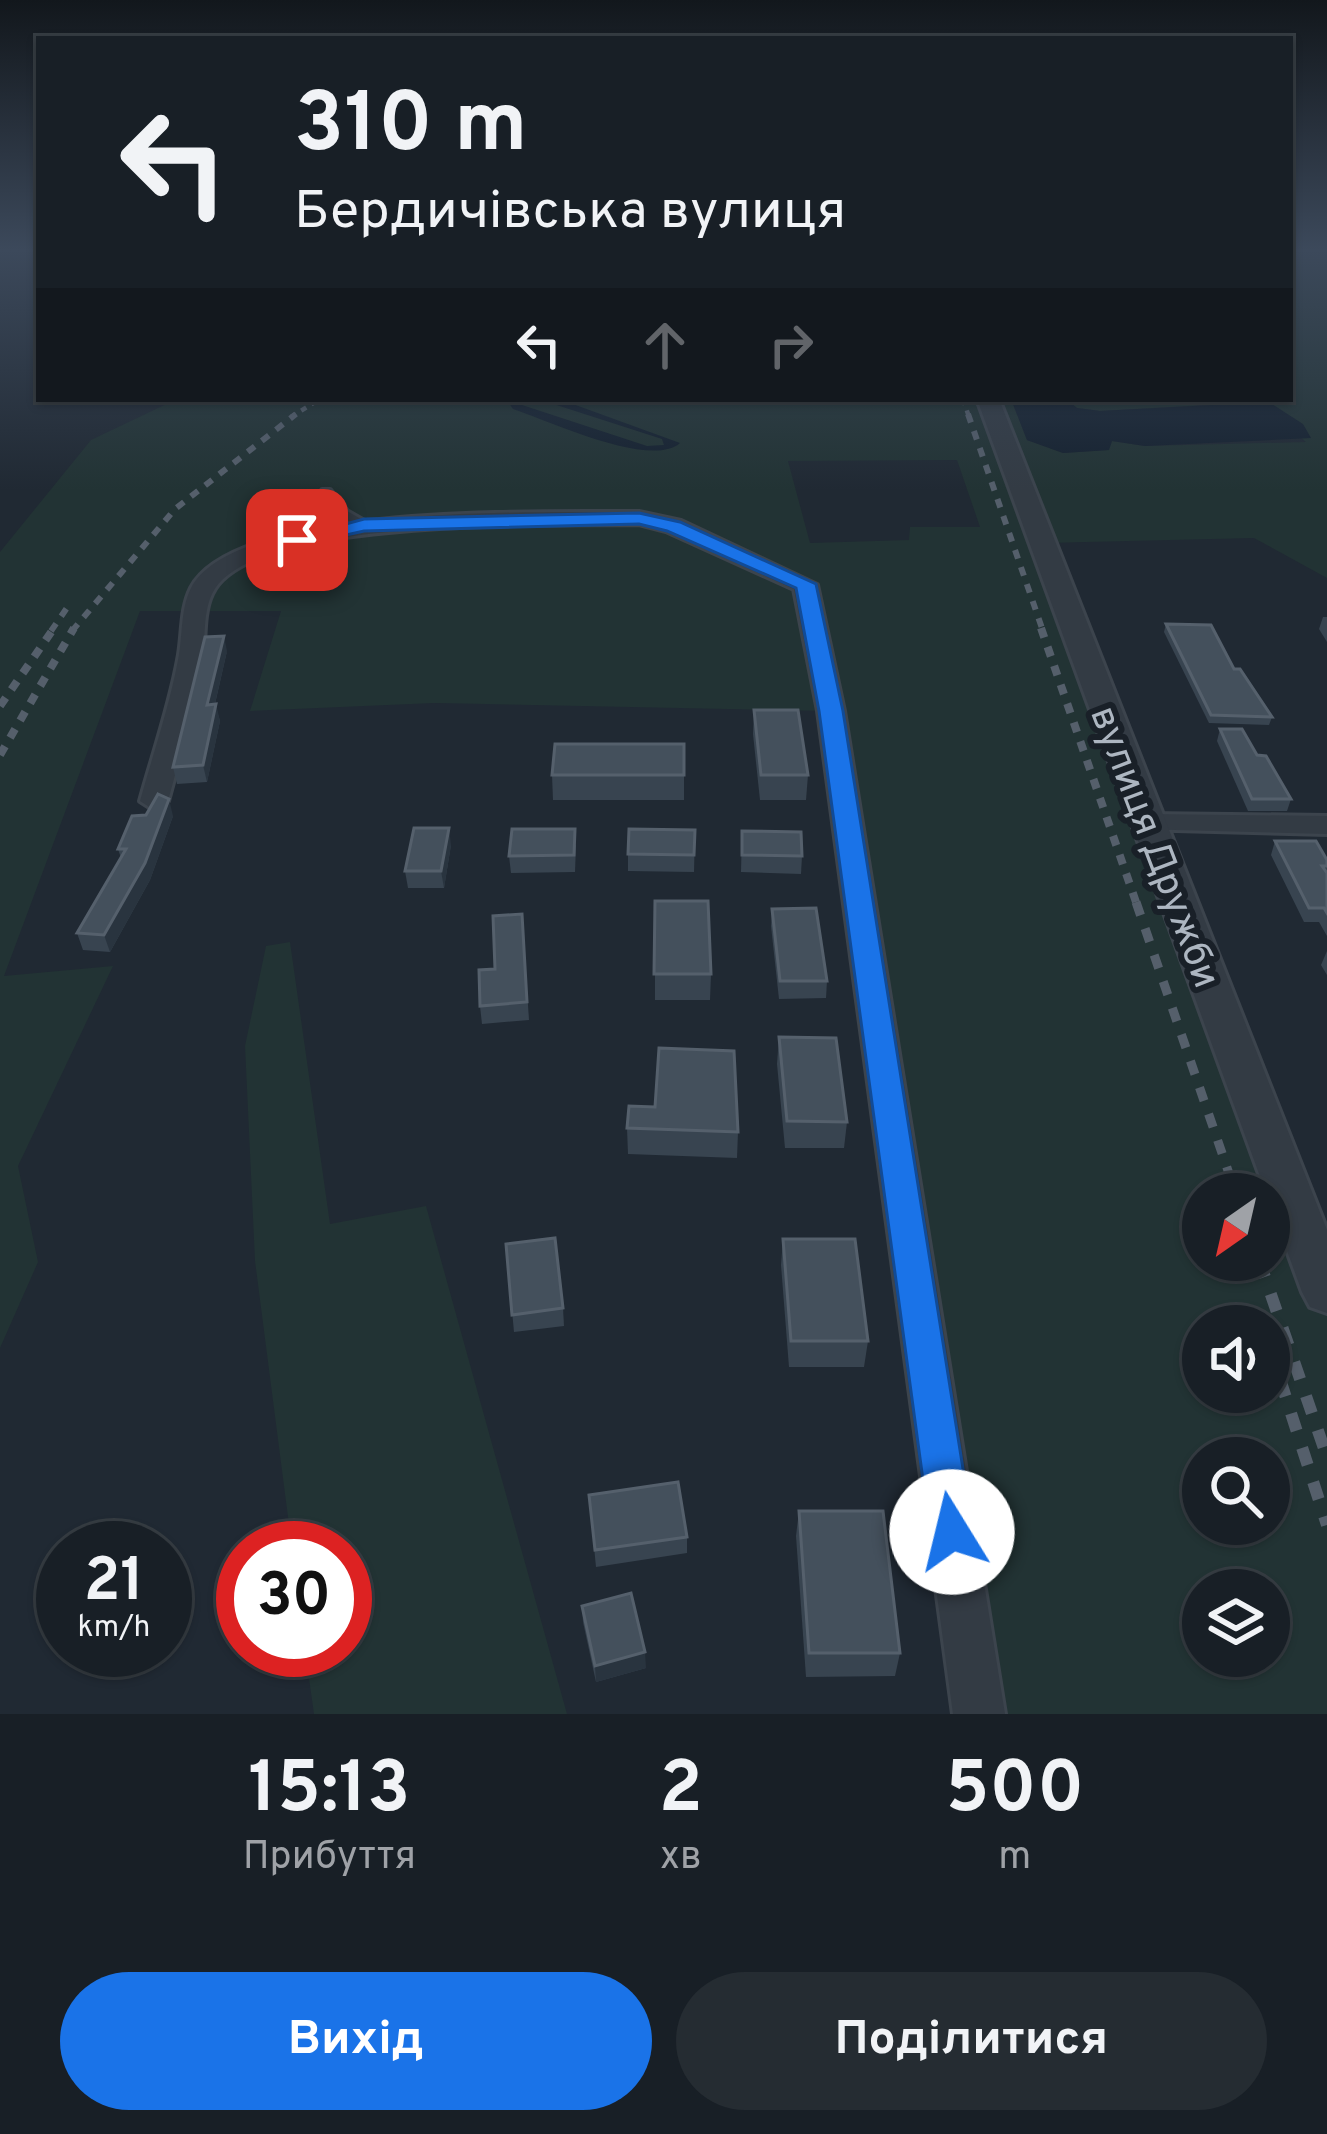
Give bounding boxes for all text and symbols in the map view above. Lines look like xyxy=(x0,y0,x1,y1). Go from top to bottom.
text: 310 m xyxy=(294,75,528,181)
icon: left xyxy=(96,84,252,240)
text: Бердичівська вулиця xyxy=(294,179,846,248)
icon: left xyxy=(506,312,572,378)
icon: ahead xyxy=(632,312,698,378)
icon: right xyxy=(758,312,824,378)
pin xyxy=(246,489,348,591)
icon: arrive xyxy=(264,507,330,573)
street label: вулиця Дружби xyxy=(1077,700,1229,996)
north arrow xyxy=(1182,1173,1290,1281)
map controls xyxy=(1182,1173,1290,1677)
button: sound xyxy=(1182,1305,1290,1413)
button: search xyxy=(1182,1437,1290,1545)
position arrow xyxy=(889,1469,1015,1595)
speed limit sign: 30 xyxy=(216,1521,372,1677)
text: 21 xyxy=(84,1546,144,1622)
button: layers xyxy=(1182,1569,1290,1677)
text: km/h xyxy=(78,1610,150,1647)
text: 15:13 xyxy=(248,1746,411,1838)
text: 2 xyxy=(659,1746,703,1838)
text: 500 xyxy=(945,1746,1084,1838)
text: Прибуття xyxy=(243,1834,416,1883)
text: хв xyxy=(660,1834,702,1883)
text: m xyxy=(998,1834,1031,1883)
button: Вихід xyxy=(60,1972,652,2110)
button: Поділитися xyxy=(676,1972,1267,2110)

